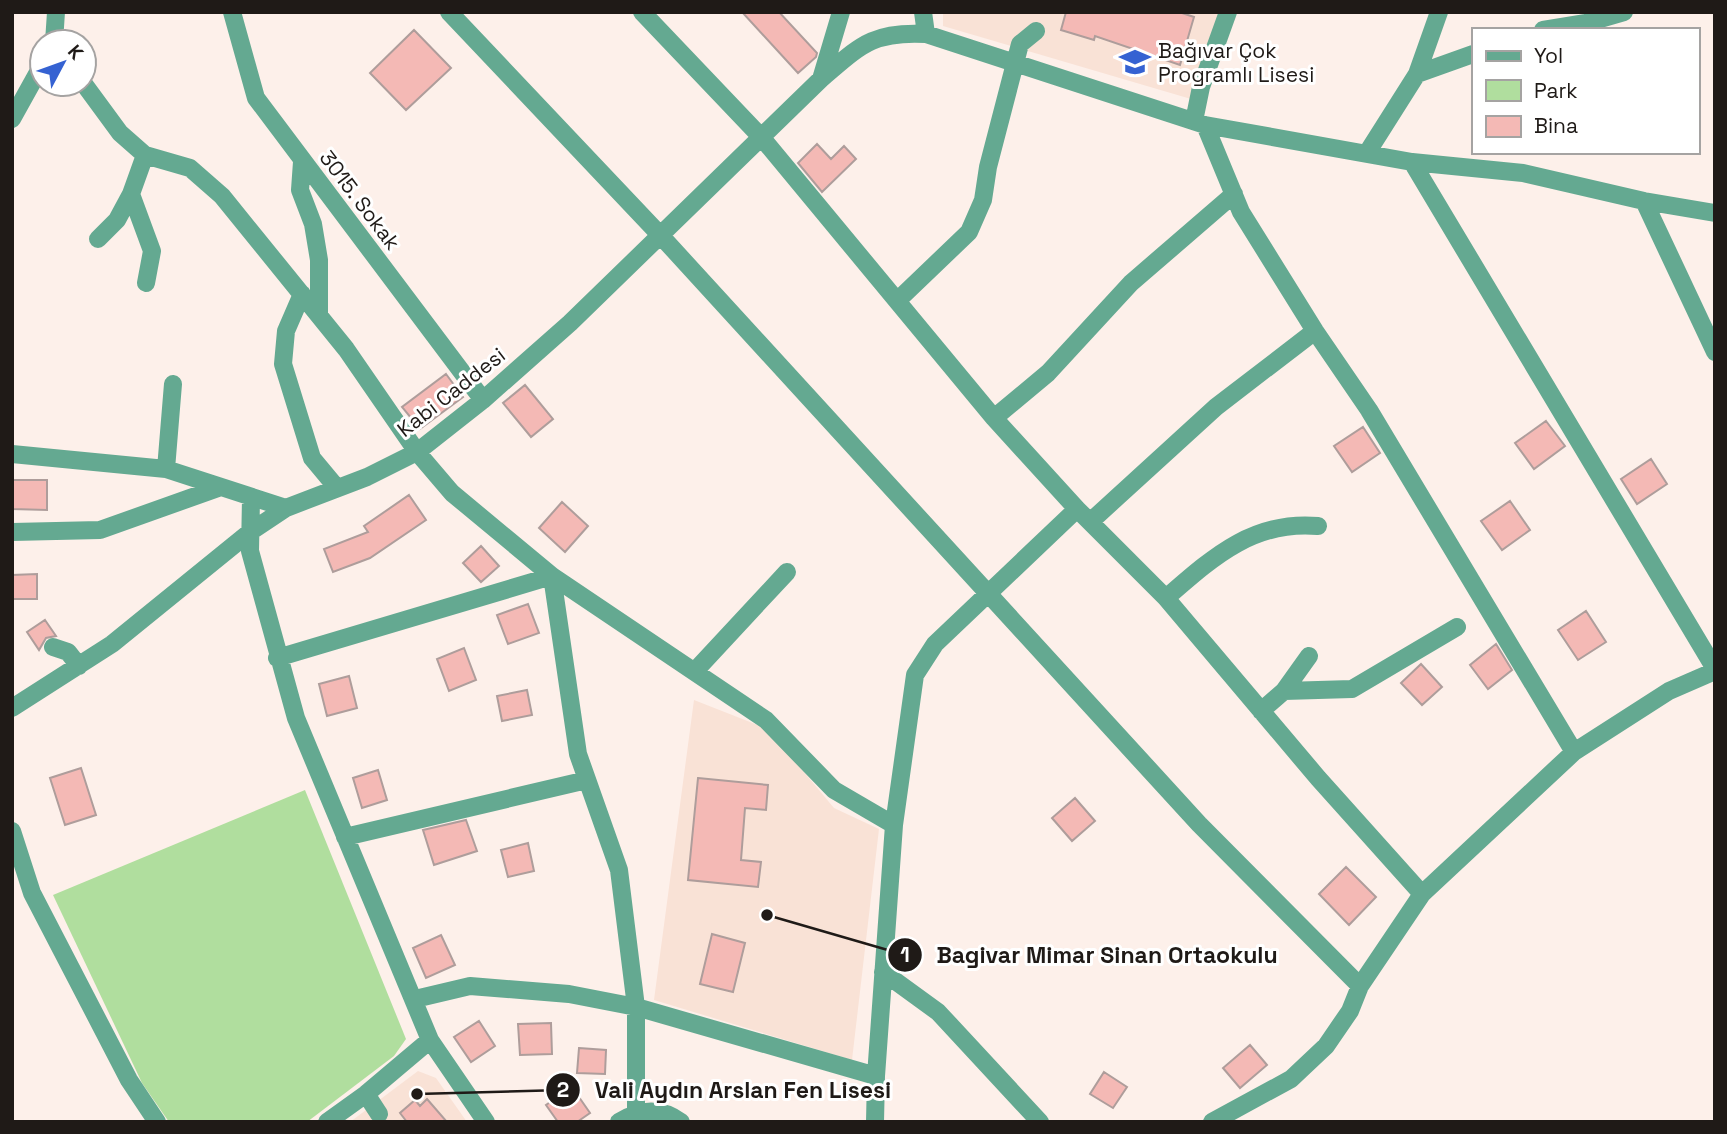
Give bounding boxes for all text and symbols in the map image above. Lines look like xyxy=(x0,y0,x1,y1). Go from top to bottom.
north arrow xyxy=(28,28,98,98)
legend xyxy=(1472,28,1699,154)
place label: Bağıvar Çok Programlı Lisesi xyxy=(1158,37,1314,88)
text: K xyxy=(62,39,89,65)
text: Yol xyxy=(1534,42,1563,69)
school or university icon: Bağıvar Çok Programlı Lisesi xyxy=(1118,45,1152,79)
text: Park xyxy=(1534,77,1578,104)
text: Bina xyxy=(1534,112,1578,139)
street label: 3015. Sokak xyxy=(314,145,406,255)
street label: Kabi Caddesi xyxy=(391,341,511,443)
callout: Bagivar Mimar Sinan Ortaokulu xyxy=(887,933,1291,977)
text: Bagivar Mimar Sinan Ortaokulu xyxy=(936,940,1278,970)
text: 1 xyxy=(900,941,910,968)
callout: Vali Aydın Arslan Fen Lisesi xyxy=(545,1068,905,1112)
text: Vali Aydın Arslan Fen Lisesi xyxy=(595,1075,891,1105)
text: 2 xyxy=(557,1076,569,1103)

